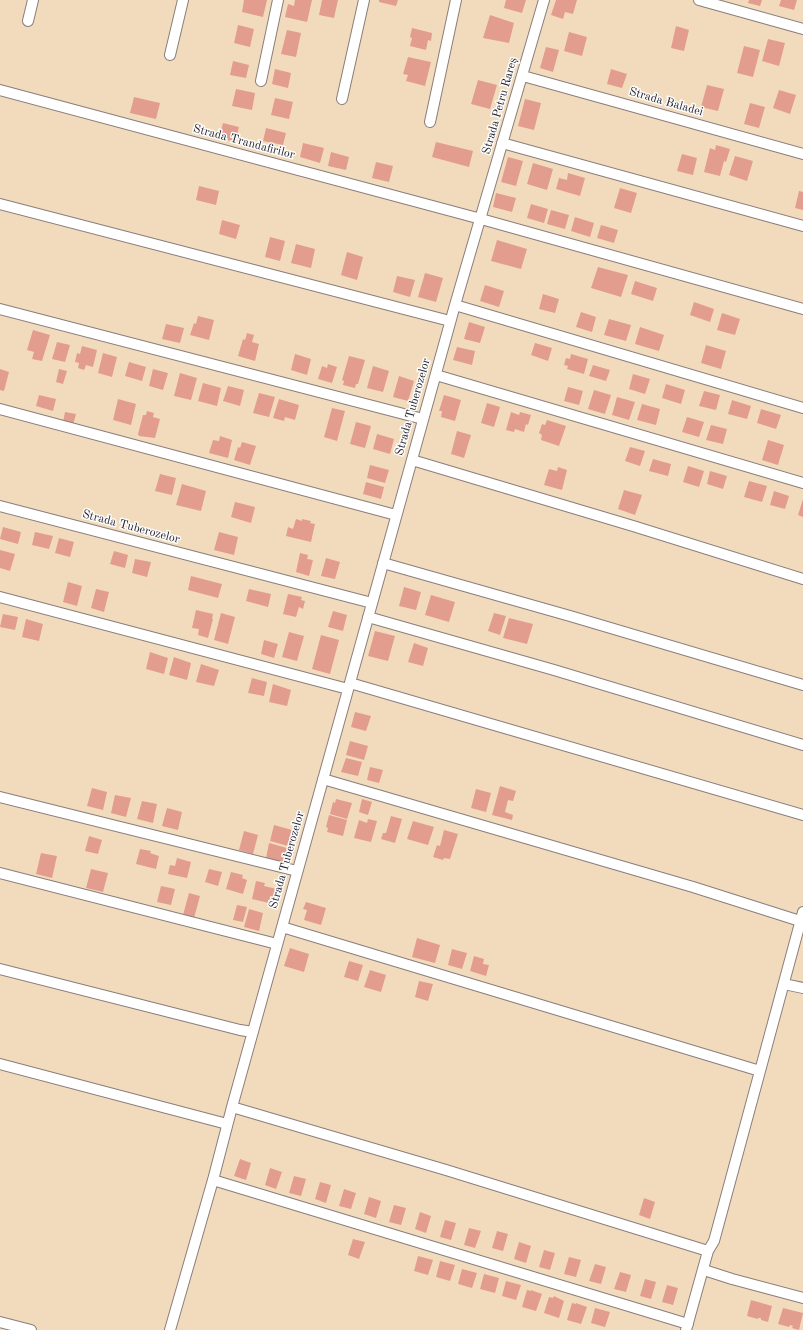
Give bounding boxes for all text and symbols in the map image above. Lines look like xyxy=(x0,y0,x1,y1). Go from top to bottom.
street label: Strada Petru Rareș xyxy=(479,56,521,156)
street label: Strada Baladei xyxy=(627,85,705,119)
street label: Strada Trandafirilor xyxy=(192,121,296,163)
street label: Strada Tuberozelor xyxy=(392,357,434,457)
street label: Strada Tuberozelor xyxy=(81,507,181,547)
street label: Strada Tuberozelor xyxy=(266,810,308,910)

